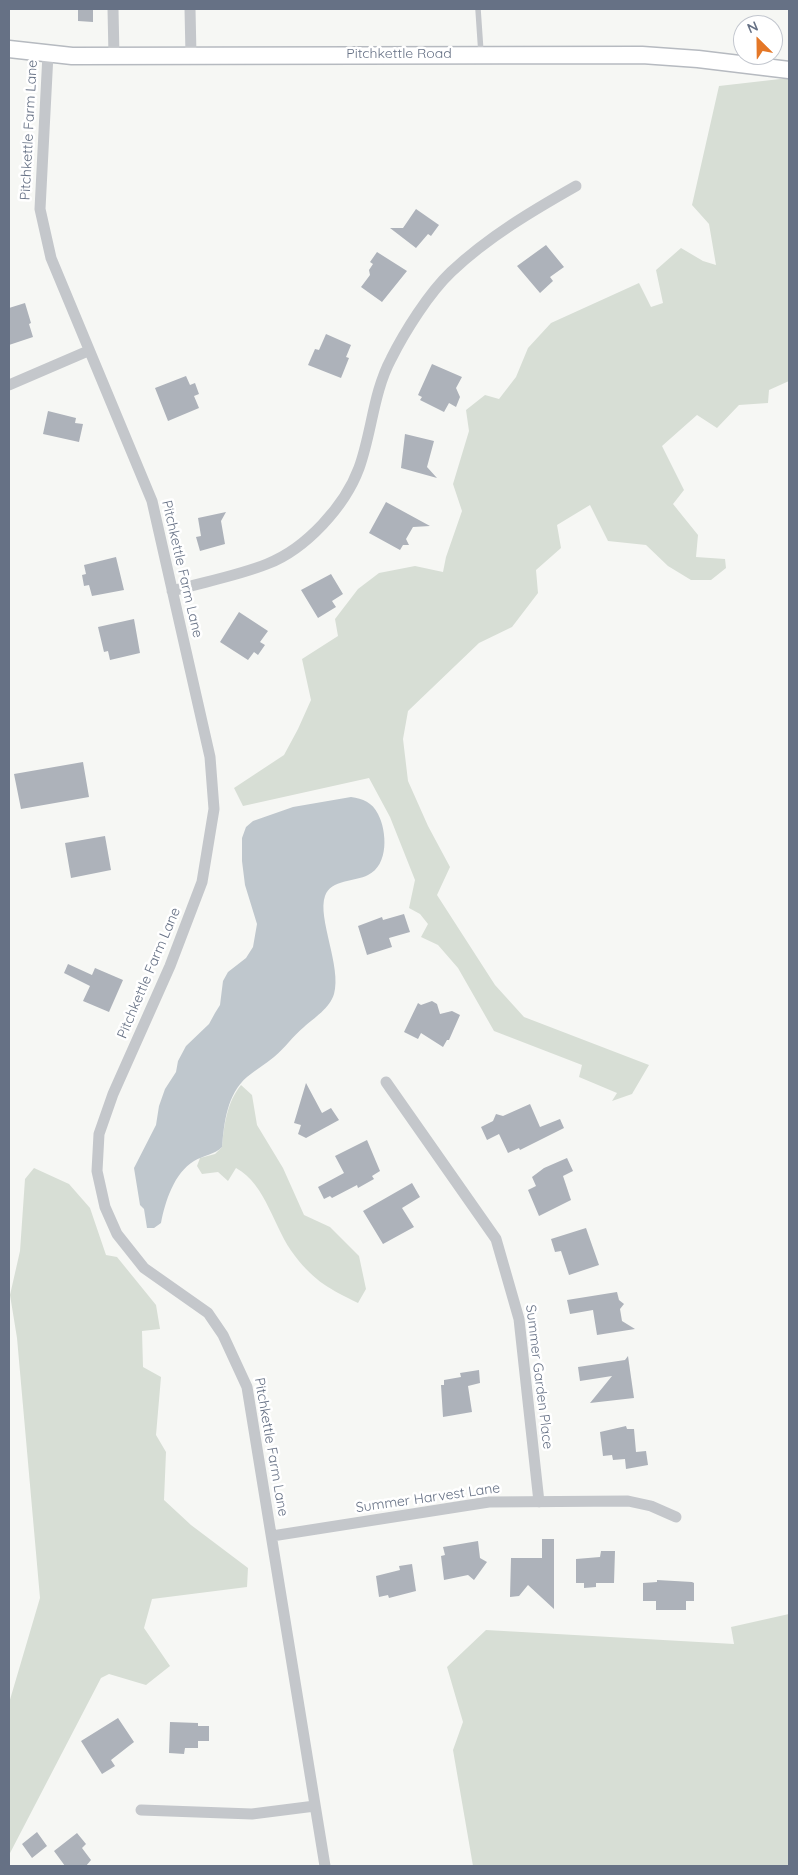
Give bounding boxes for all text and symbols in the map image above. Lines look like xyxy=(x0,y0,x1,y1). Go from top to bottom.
north arrow xyxy=(733,15,783,65)
text: N xyxy=(744,17,761,37)
street label: Pitchkettle Road xyxy=(346,46,452,62)
street label: Pitchkettle Farm Lane xyxy=(17,59,41,201)
street label: Pitchkettle Farm Lane xyxy=(158,499,206,639)
street label: Pitchkettle Farm Lane xyxy=(114,905,184,1041)
street label: Summer Garden Place xyxy=(522,1304,556,1450)
street label: Pitchkettle Farm Lane xyxy=(251,1376,291,1518)
street label: Summer Harvest Lane xyxy=(355,1480,501,1516)

